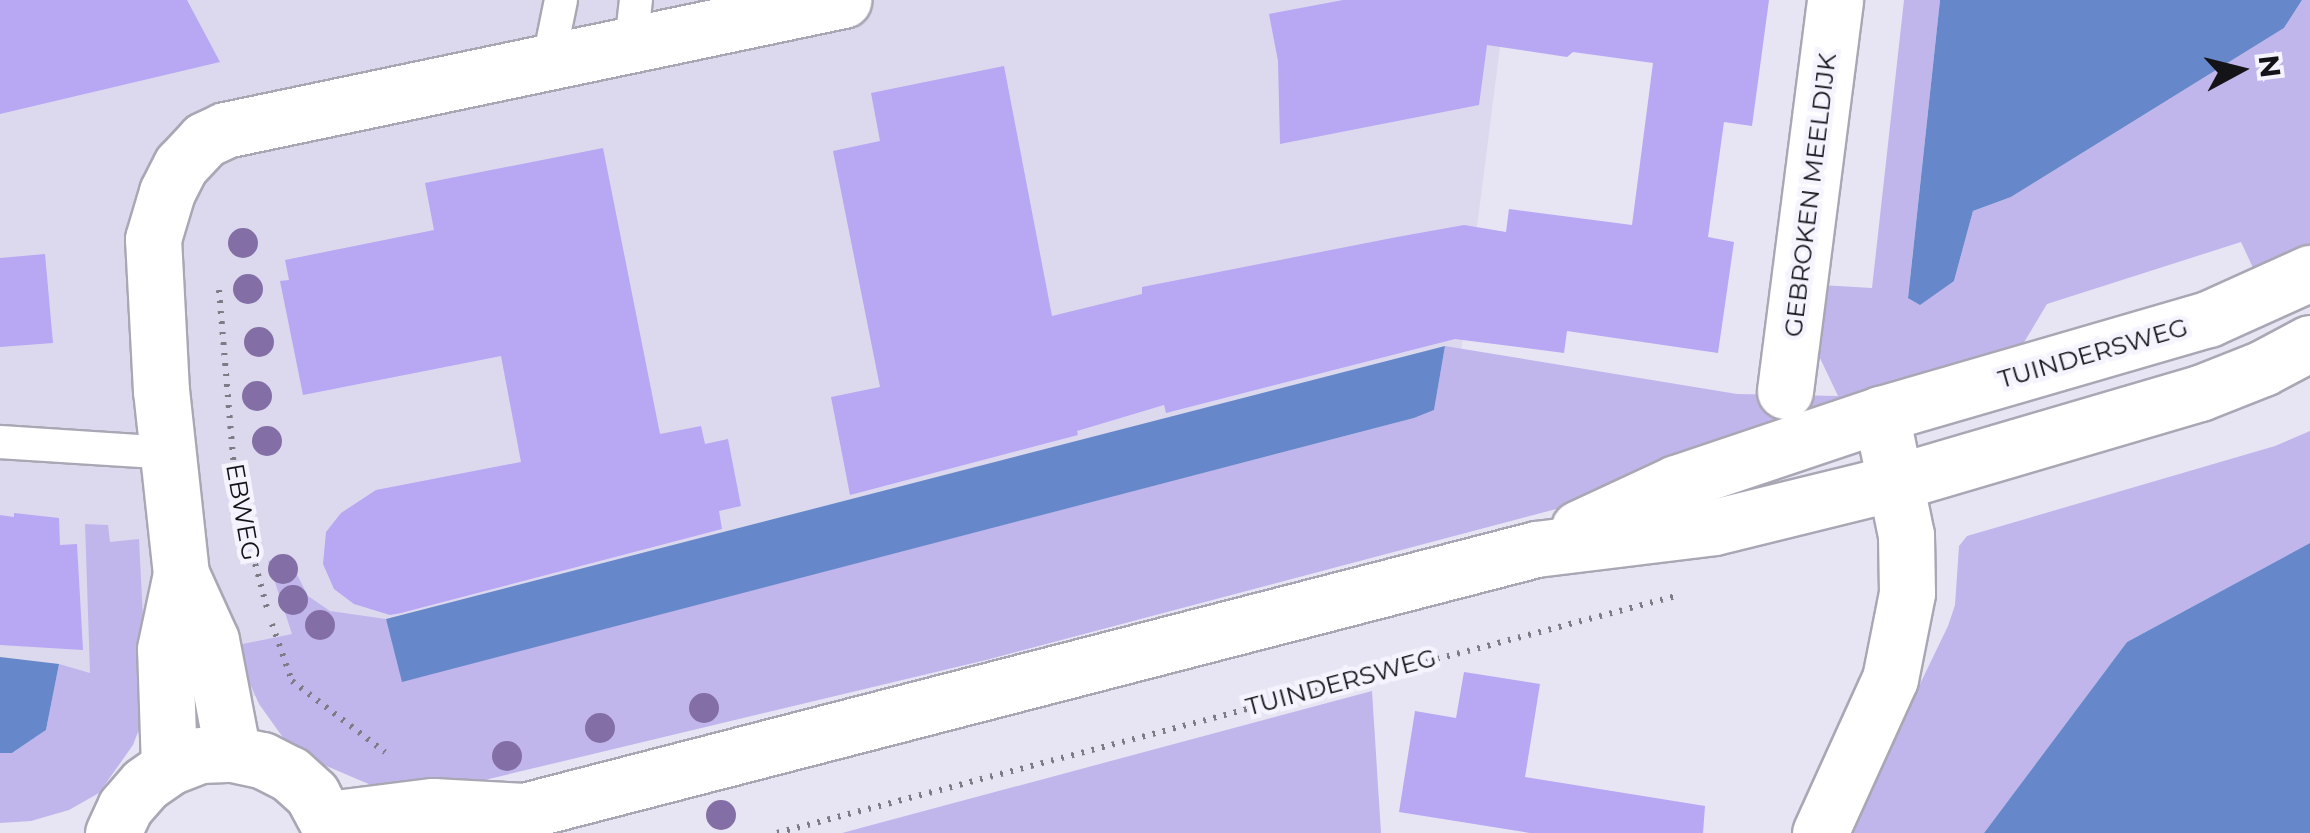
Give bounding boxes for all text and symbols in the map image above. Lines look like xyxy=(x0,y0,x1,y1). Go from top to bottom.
north arrow xyxy=(2190,20,2290,120)
street label: GEBROKEN MEELDIJK xyxy=(1778,51,1842,339)
text: N xyxy=(2252,53,2288,80)
street label: TUINDERSWEG xyxy=(1995,312,2191,394)
street label: EBWEG xyxy=(220,461,266,563)
street label: TUINDERSWEG xyxy=(1243,642,1439,722)

